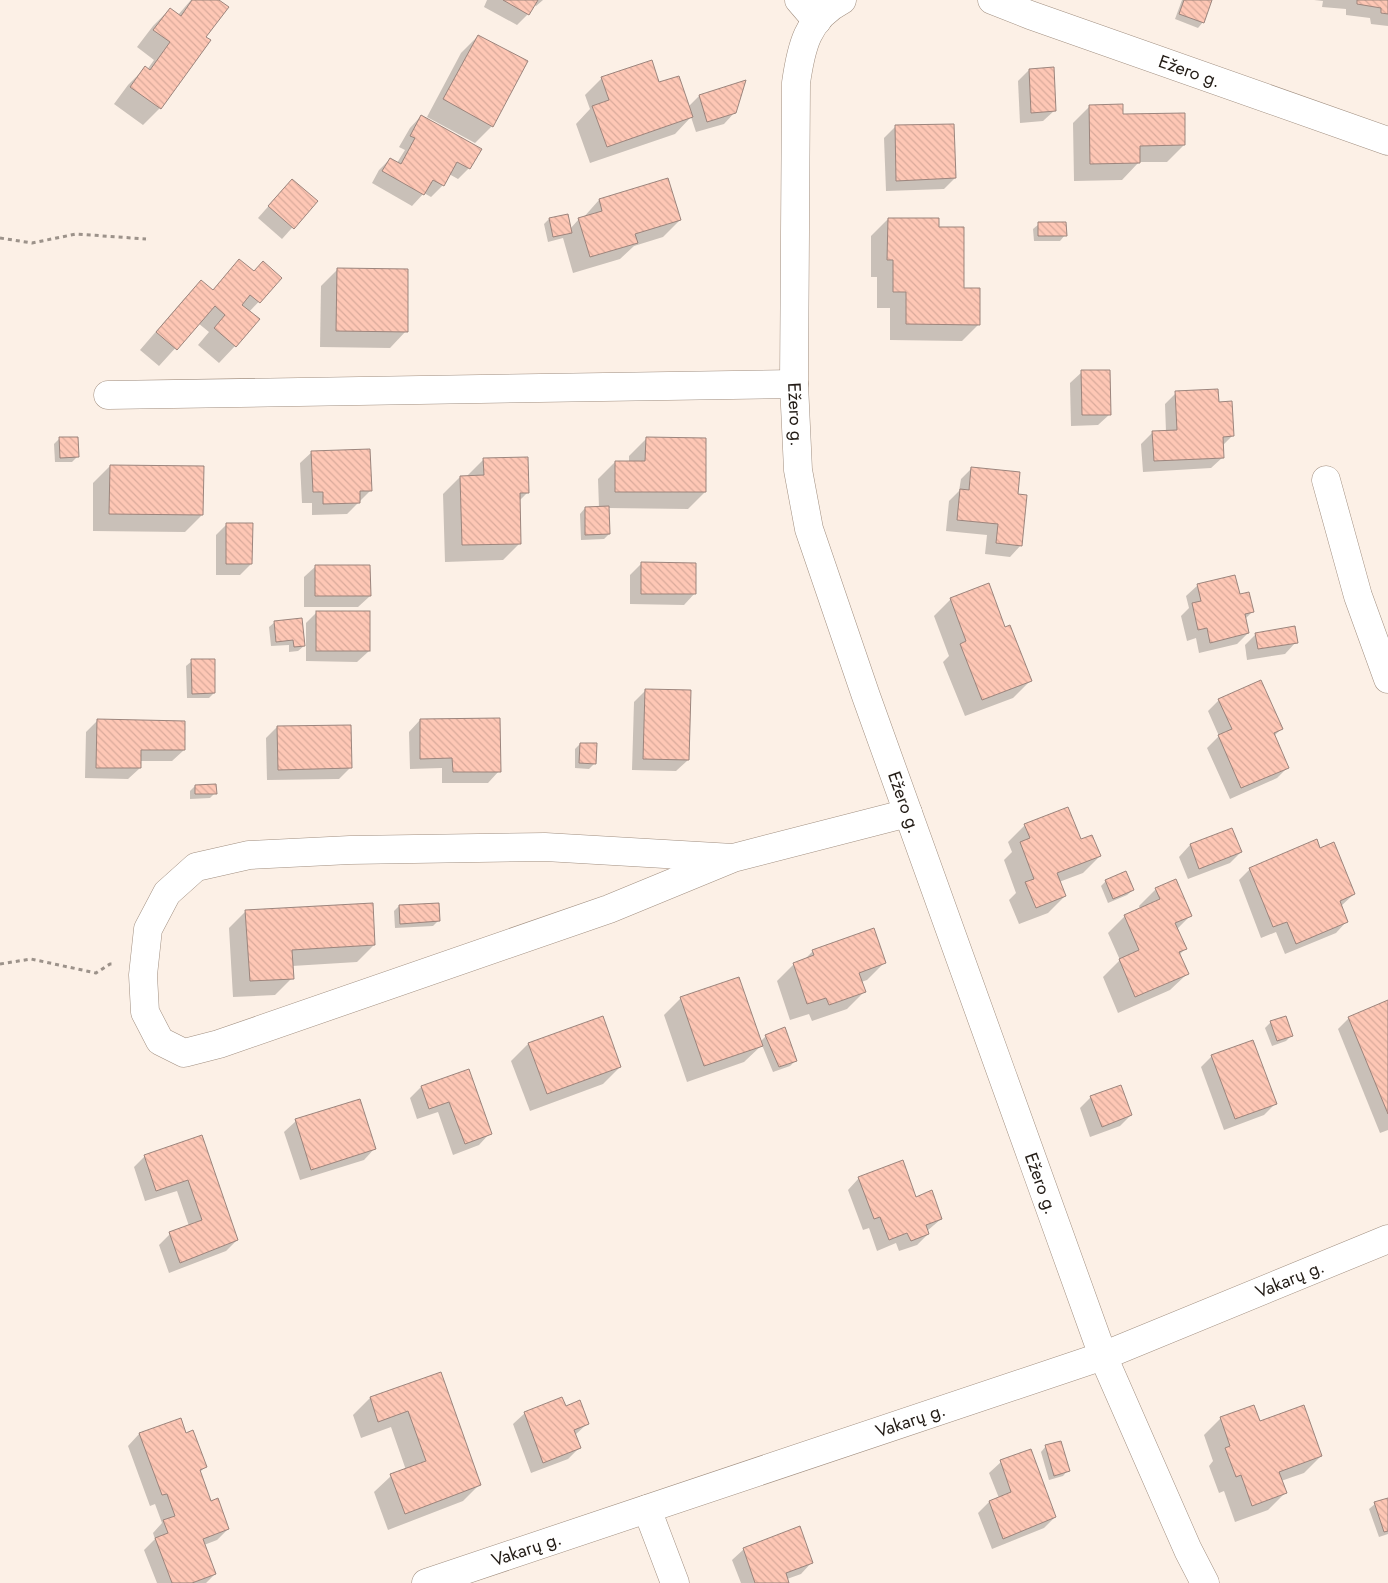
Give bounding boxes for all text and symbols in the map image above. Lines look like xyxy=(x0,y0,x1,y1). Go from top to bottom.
street label: Ežero g. xyxy=(1155,48,1224,94)
street label: Ežero g. xyxy=(781,382,810,447)
street label: Ežero g. xyxy=(881,768,927,837)
street label: Ežero g. xyxy=(1018,1149,1064,1218)
street label: Vakarų g. xyxy=(1252,1254,1328,1305)
street label: Vakarų g. xyxy=(872,1397,949,1444)
street label: Vakarų g. xyxy=(488,1526,565,1573)

